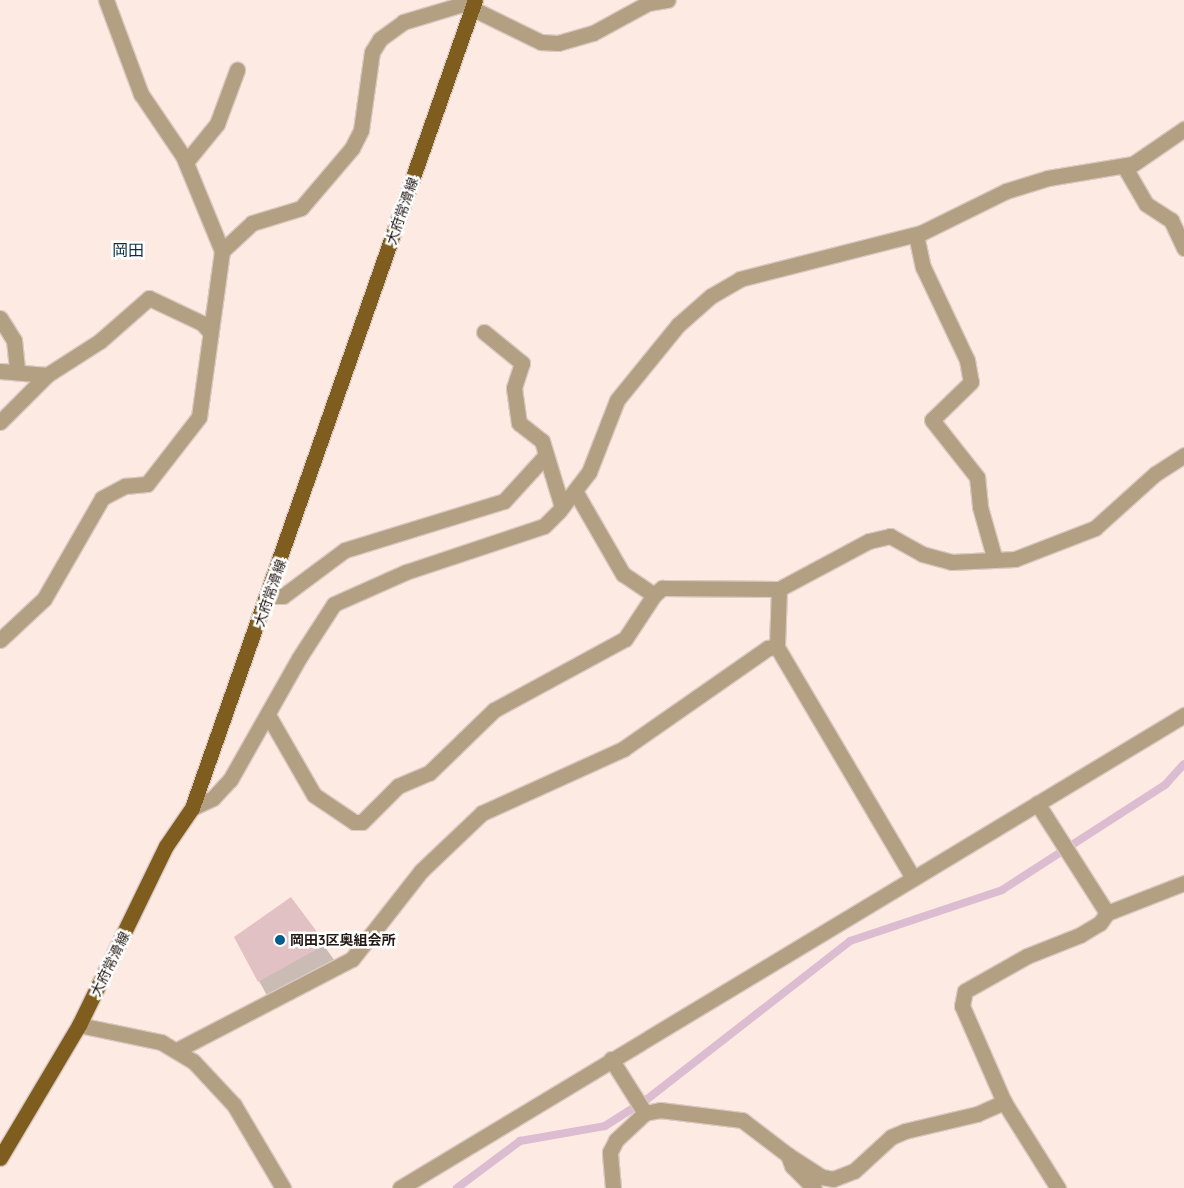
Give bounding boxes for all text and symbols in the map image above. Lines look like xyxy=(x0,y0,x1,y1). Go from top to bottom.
street label: 大府常滑線 xyxy=(383,175,421,247)
district label: 岡田 xyxy=(112,240,144,260)
street label: 大府常滑線 xyxy=(251,557,289,629)
street label: 大府常滑線 xyxy=(87,929,133,999)
place label: 岡田3区奥組会所 xyxy=(290,932,396,948)
marker: 岡田3区奥組会所 xyxy=(274,934,286,946)

